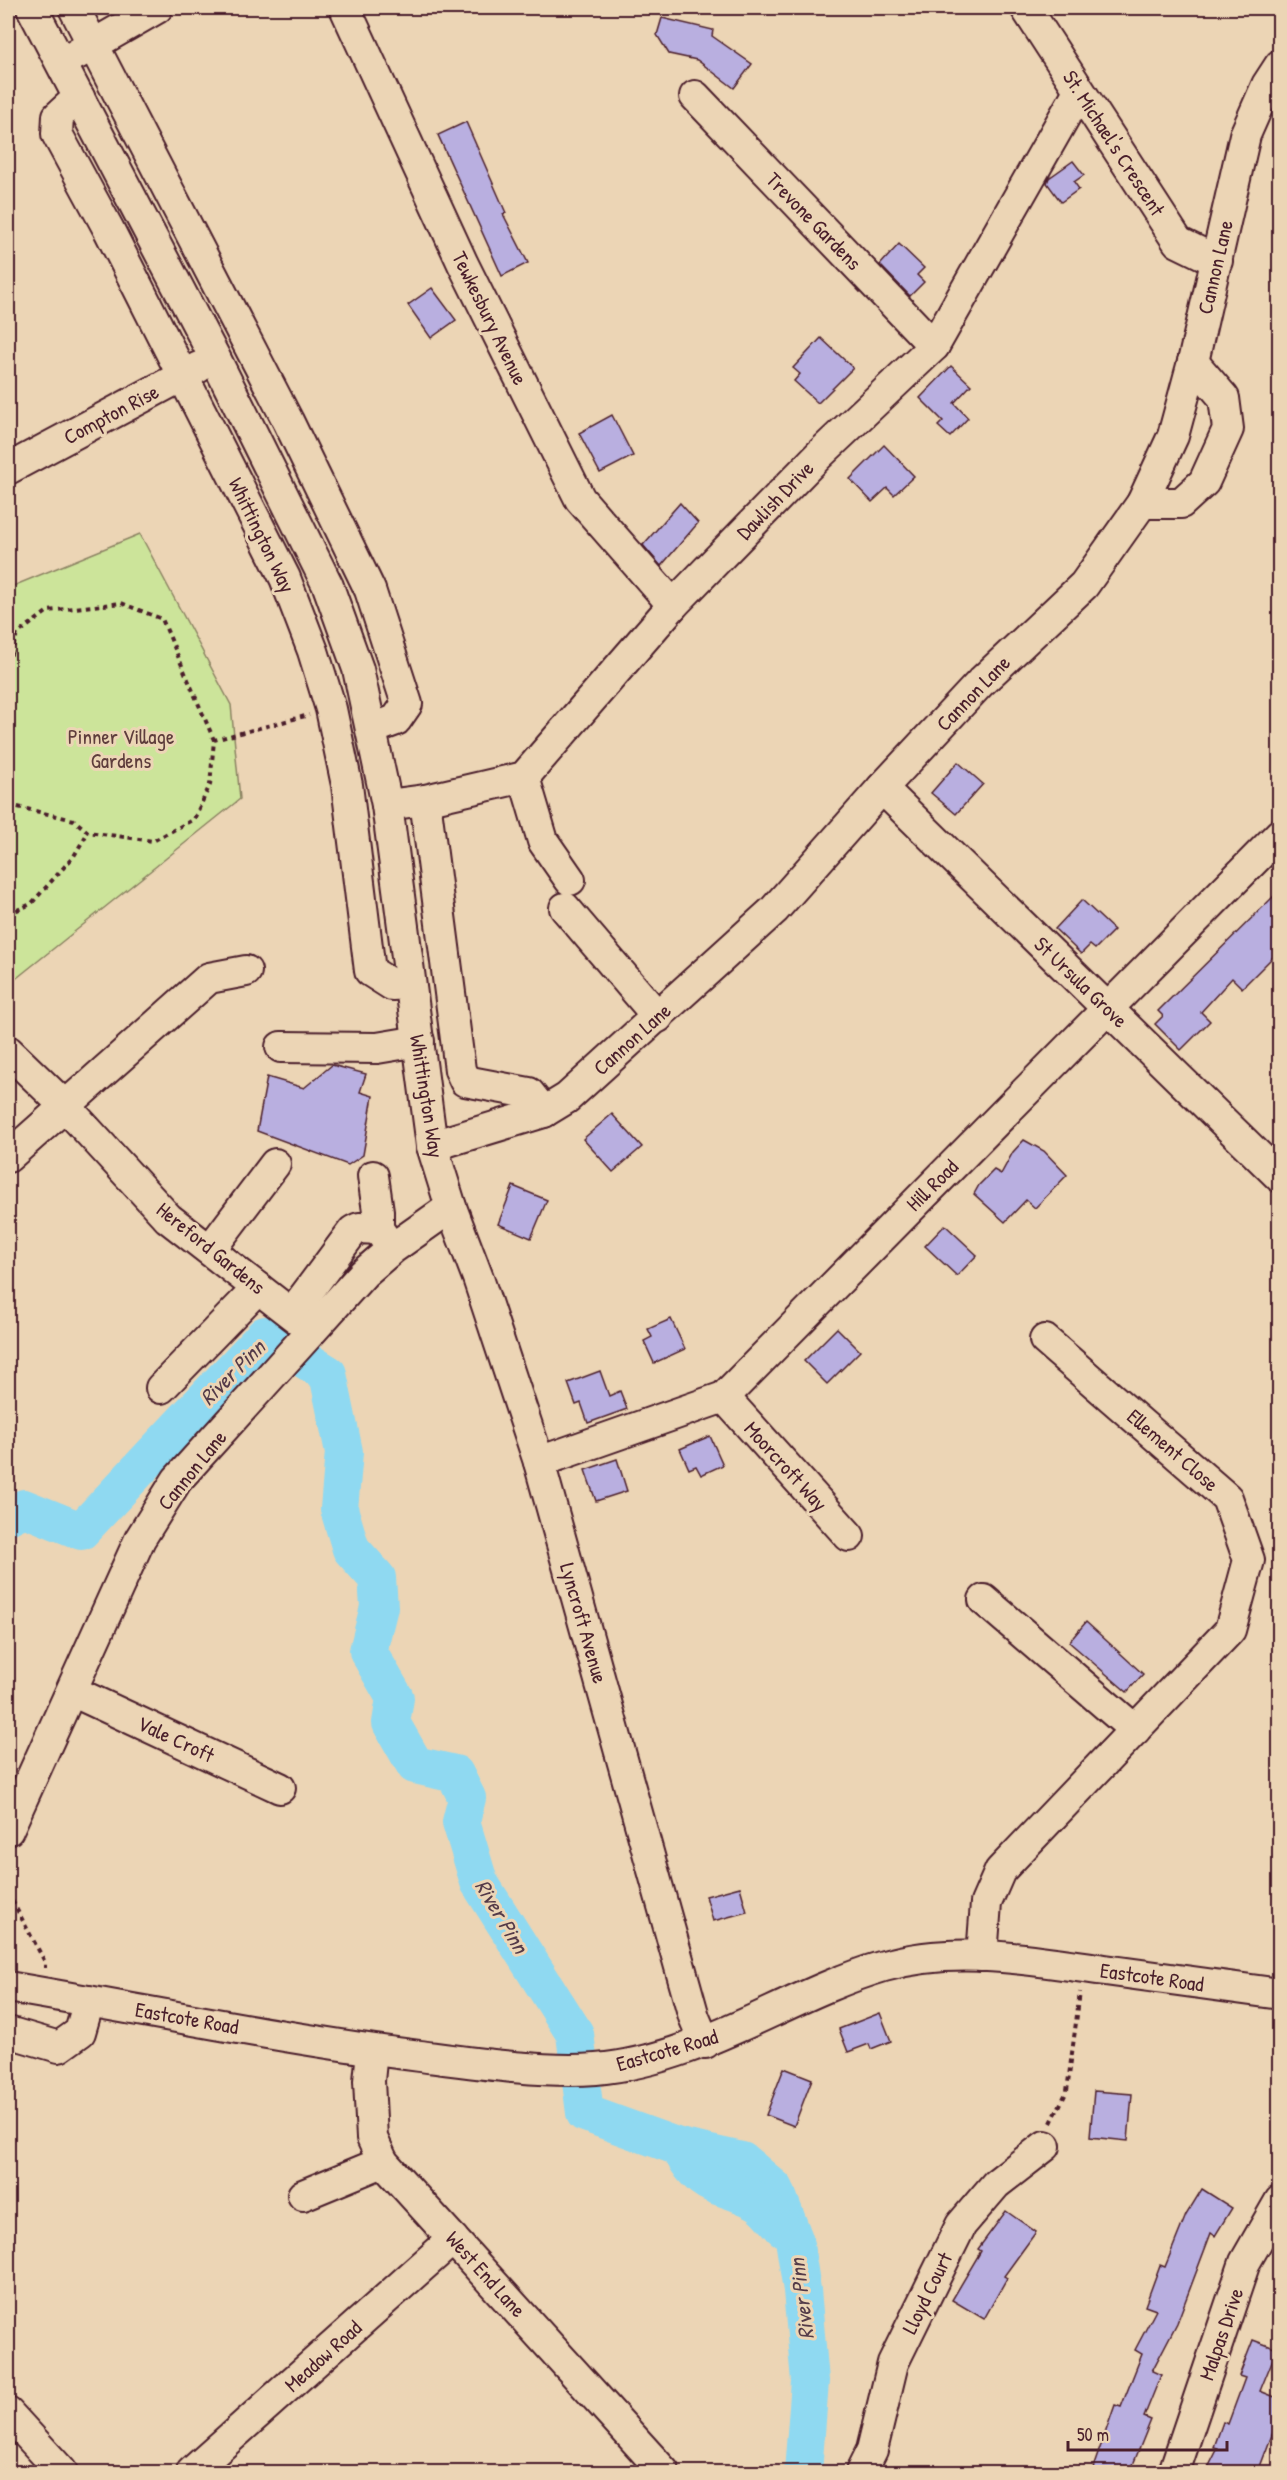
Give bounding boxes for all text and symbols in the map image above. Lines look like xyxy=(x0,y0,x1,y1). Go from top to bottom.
street label: St. Michael's Crescent xyxy=(1056,65,1172,222)
street label: Trevone Gardens xyxy=(760,165,868,277)
street label: Cannon Lane xyxy=(1190,217,1240,317)
street label: Tewkesbury Avenue xyxy=(445,246,535,390)
street label: Compton Rise xyxy=(58,377,164,451)
street label: Dawlish Drive xyxy=(730,454,820,546)
street label: Whittington Way xyxy=(222,473,302,597)
street label: Cannon Lane xyxy=(929,649,1017,737)
park label: Pinner Village Gardens xyxy=(68,722,174,775)
street label: St Ursula Grove xyxy=(1028,930,1134,1034)
street label: Cannon Lane xyxy=(587,996,677,1082)
street label: Whittington Way xyxy=(403,1032,451,1160)
street label: Hill Road xyxy=(900,1153,964,1217)
street label: Hereford Gardens xyxy=(150,1195,272,1301)
water label: River Pinn xyxy=(193,1331,273,1411)
street label: Ellement Close xyxy=(1121,1402,1225,1498)
street label: Moorcroft Way xyxy=(738,1415,834,1517)
street label: Cannon Lane xyxy=(151,1424,233,1516)
street label: Lyncroft Avenue xyxy=(553,1560,615,1686)
street label: Vale Croft xyxy=(133,1709,220,1770)
water label: River Pinn xyxy=(468,1873,537,1960)
street label: Eastcote Road xyxy=(1098,1955,1206,1999)
street label: Eastcote Road xyxy=(133,1995,241,2041)
street label: Eastcote Road xyxy=(613,2022,721,2078)
street label: West End Lane xyxy=(439,2224,533,2324)
street label: Lloyd Court xyxy=(895,2247,960,2339)
water label: River Pinn xyxy=(781,2255,821,2341)
street label: Malpas Drive xyxy=(1192,2284,1250,2384)
street label: Meadow Road xyxy=(278,2314,368,2398)
scale bar xyxy=(1068,2414,1227,2452)
text: 50 m xyxy=(1077,2422,1109,2447)

